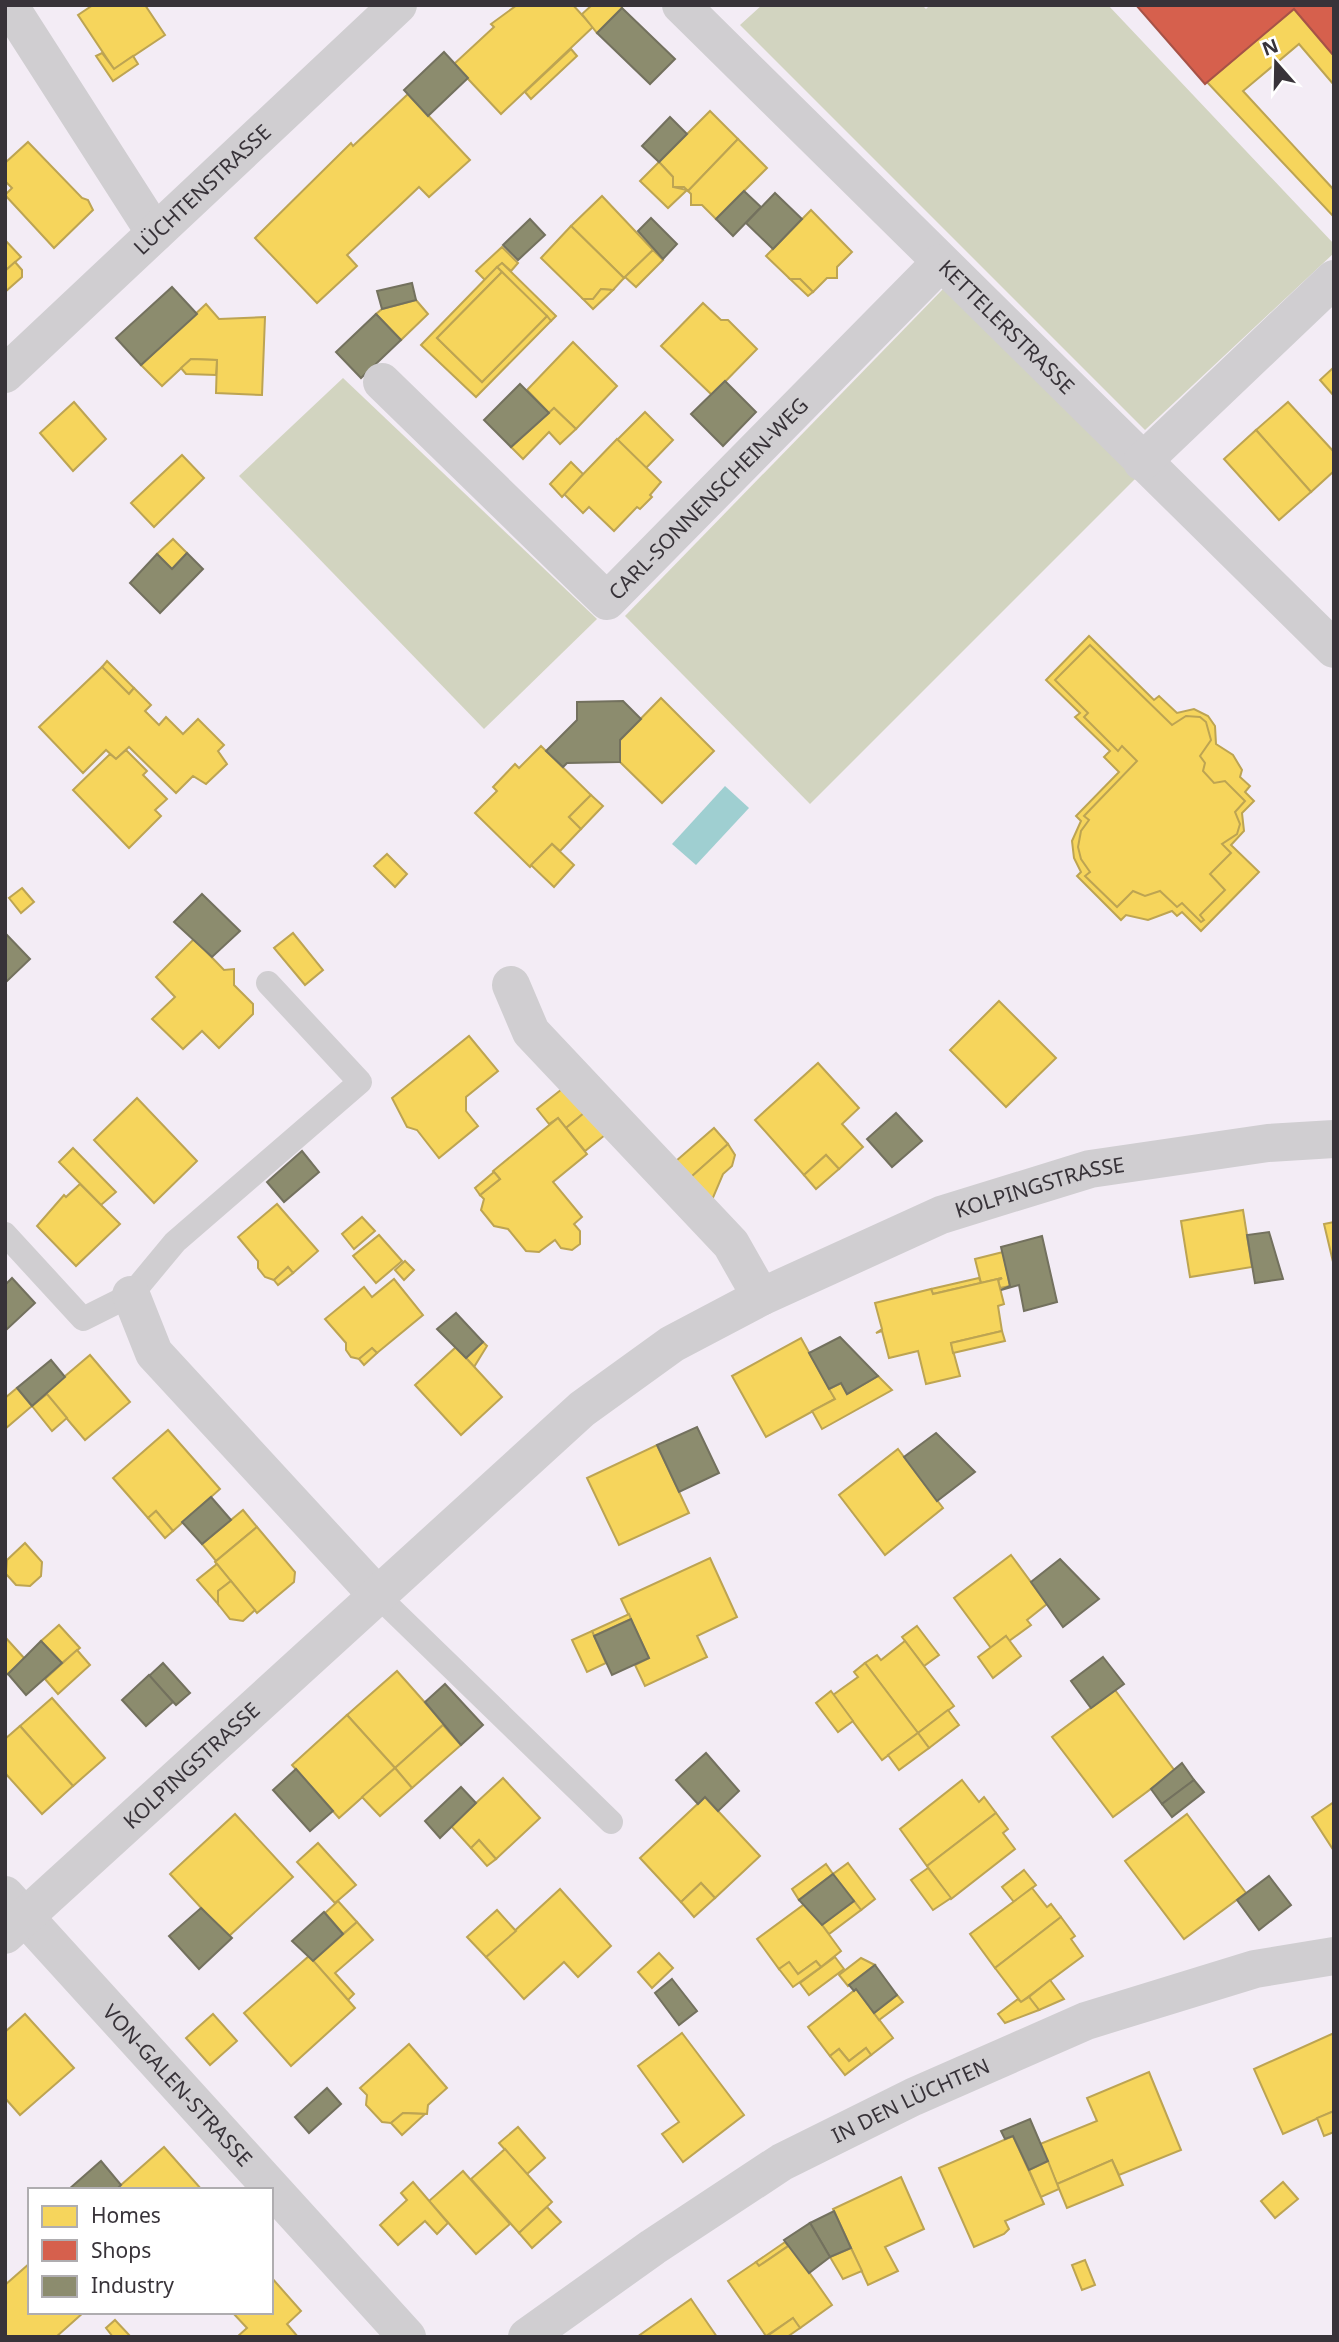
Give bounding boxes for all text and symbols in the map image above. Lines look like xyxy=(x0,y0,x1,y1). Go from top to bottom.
north arrow xyxy=(1241,28,1311,98)
text: N xyxy=(1258,32,1282,62)
street label: LÜCHTENSTRASSE xyxy=(127,118,277,261)
street label: KETTELERSTRASSE xyxy=(933,253,1081,400)
street label: CARL-SONNENSCHEIN-WEG xyxy=(602,391,814,606)
street label: KOLPINGSTRASSE xyxy=(951,1150,1126,1224)
street label: KOLPINGSTRASSE xyxy=(117,1696,266,1835)
street label: VON-GALEN-STRASSE xyxy=(97,1998,259,2172)
street label: IN DEN LÜCHTEN xyxy=(827,2051,994,2149)
legend xyxy=(28,2188,273,2314)
text: Homes xyxy=(91,2201,161,2229)
text: Shops xyxy=(91,2236,151,2264)
text: Industry xyxy=(91,2271,174,2299)

